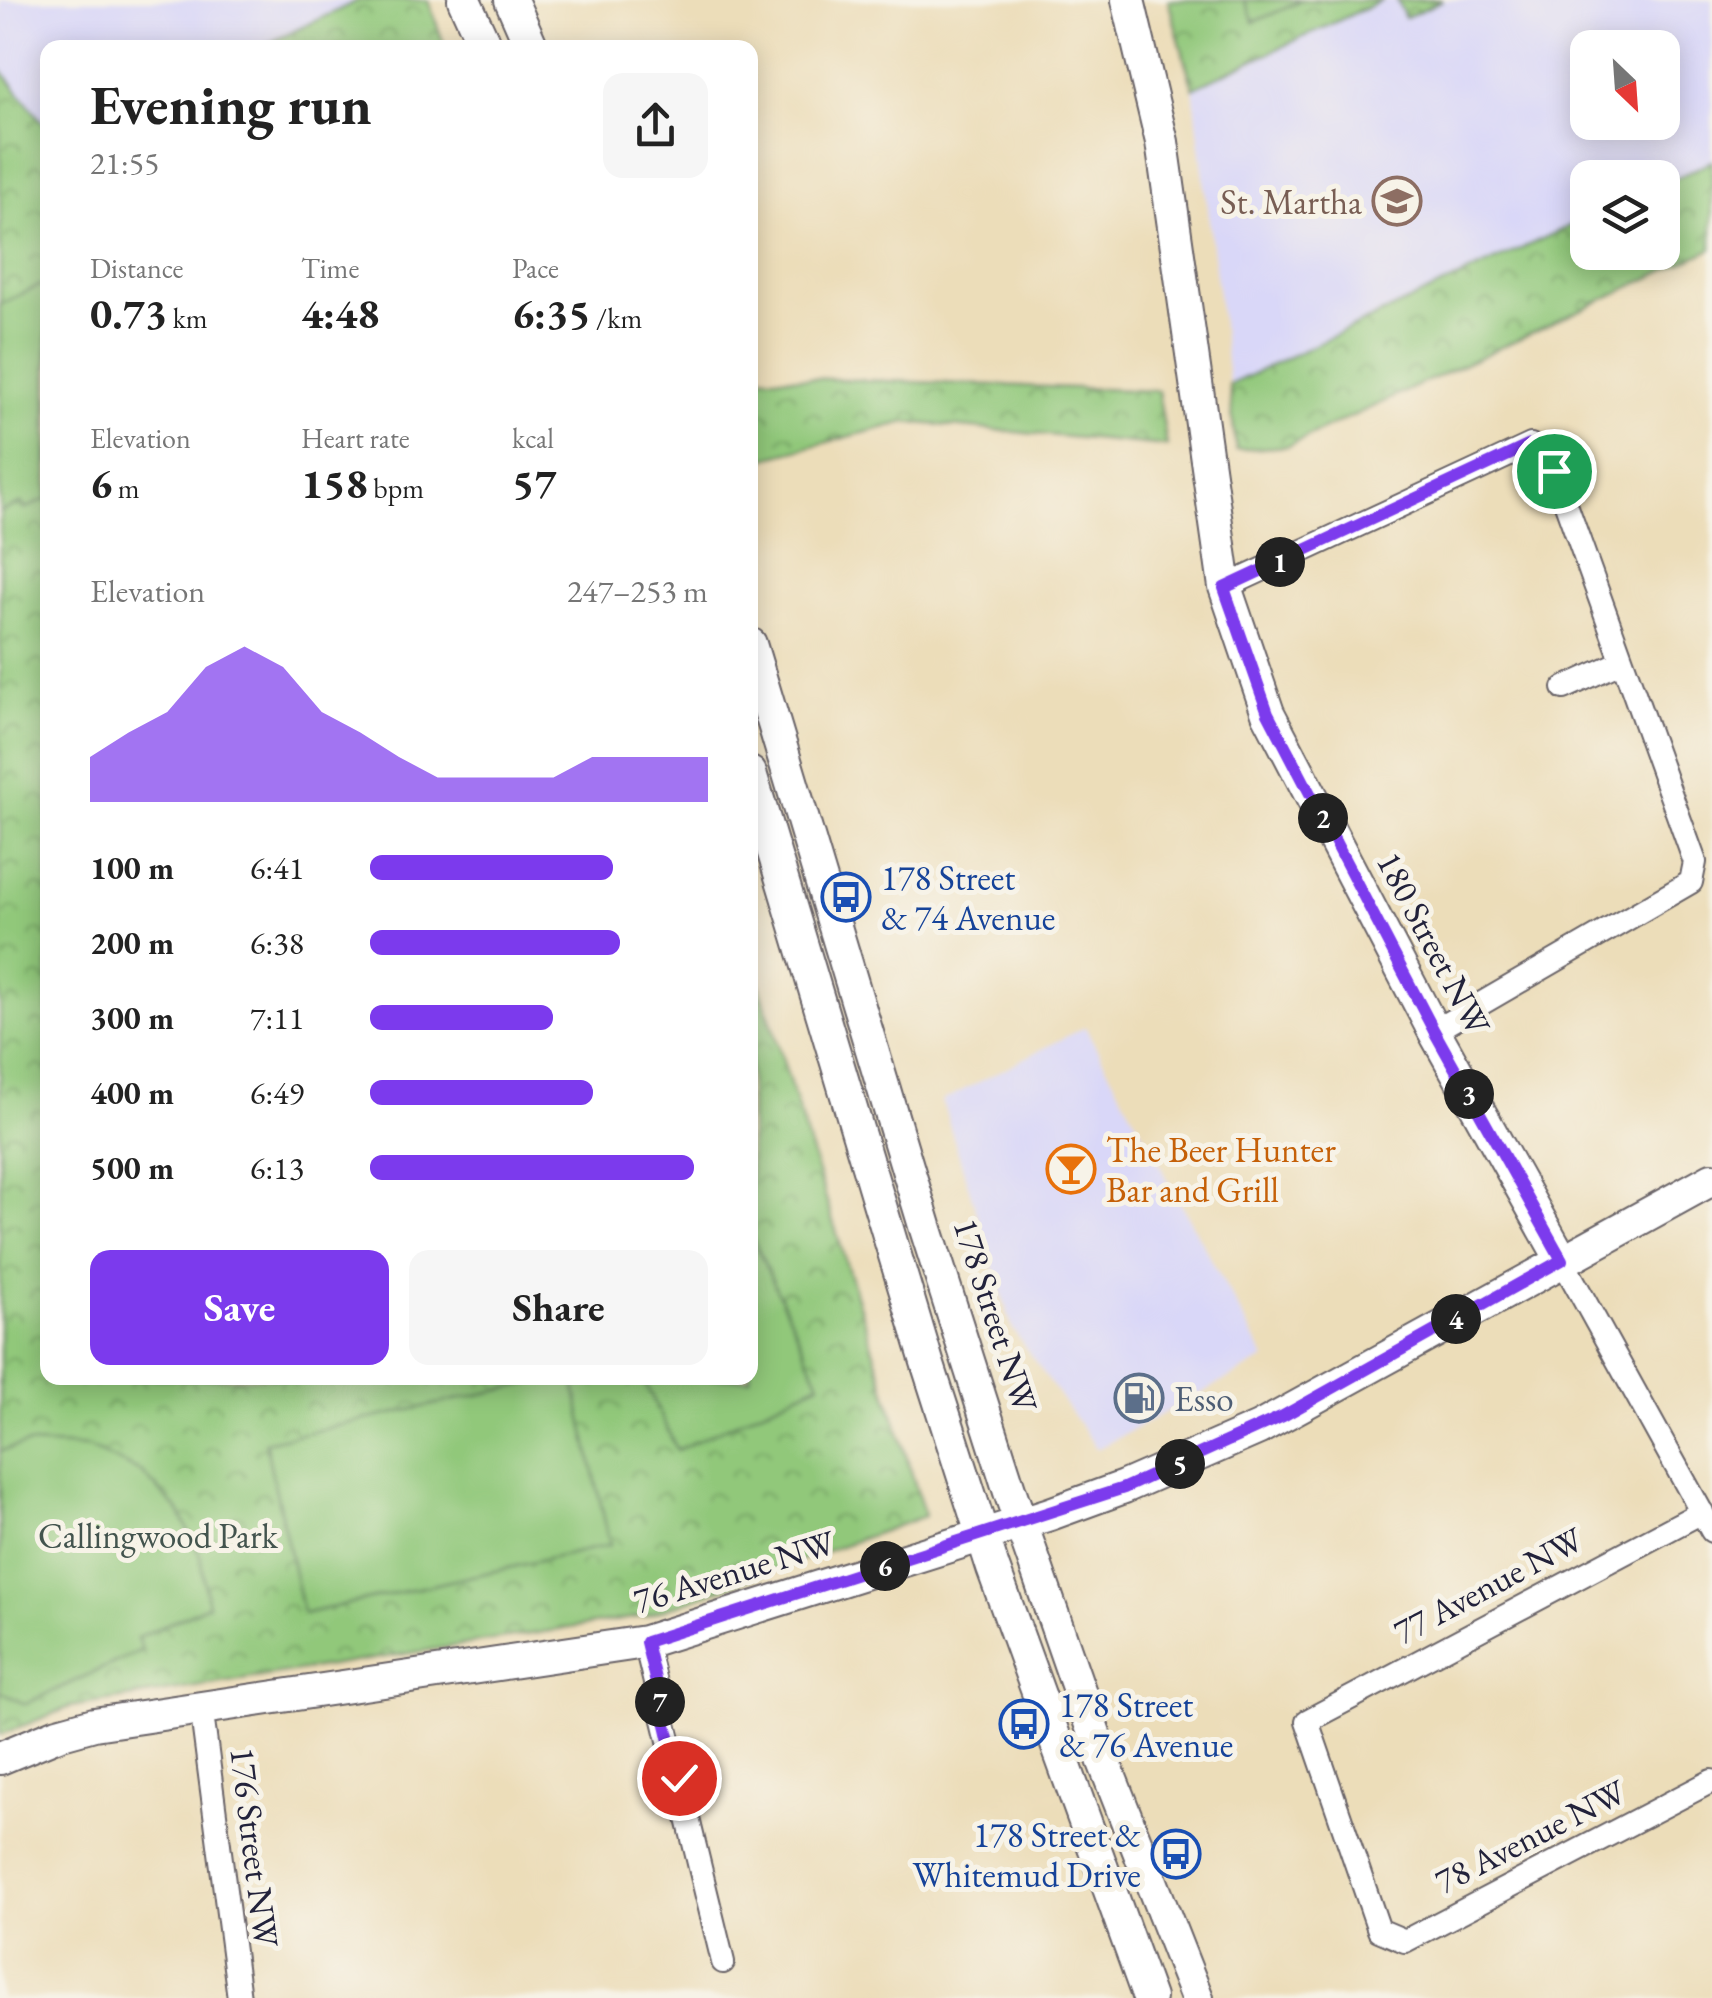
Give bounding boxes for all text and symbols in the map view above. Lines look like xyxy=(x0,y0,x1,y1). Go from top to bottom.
north arrow xyxy=(1570,30,1680,140)
map controls xyxy=(1570,30,1680,270)
text: Evening run xyxy=(90,69,372,140)
button: share xyxy=(603,73,708,178)
text: 21:55 xyxy=(90,142,159,184)
button: layers xyxy=(1570,160,1680,270)
school or university icon: St. Martha xyxy=(1371,175,1423,227)
place label: St. Martha xyxy=(1220,179,1362,224)
text: Distance xyxy=(90,250,184,286)
text: Time xyxy=(301,250,359,286)
text: Pace xyxy=(512,250,559,286)
text: 0.73 xyxy=(90,286,167,341)
text: 4:48 xyxy=(301,286,380,341)
text: 6:35 xyxy=(512,286,591,341)
text: km xyxy=(167,300,208,336)
text: /km xyxy=(591,300,642,336)
text: Elevation xyxy=(90,420,191,456)
text: Heart rate xyxy=(301,420,410,456)
text: kcal xyxy=(512,420,554,456)
pin xyxy=(1512,429,1597,514)
icon: arrive xyxy=(1527,444,1582,499)
text: 6 xyxy=(90,456,112,511)
text: 158 xyxy=(301,456,368,511)
text: 57 xyxy=(512,456,556,511)
text: m xyxy=(112,470,140,506)
text: bpm xyxy=(368,470,424,506)
pin: 1 xyxy=(1255,537,1305,587)
text: 1 xyxy=(1273,544,1287,580)
text: Elevation xyxy=(90,570,205,612)
text: 247–253 m xyxy=(567,570,708,612)
pin: 2 xyxy=(1298,793,1348,843)
text: 2 xyxy=(1316,800,1330,836)
street label: 180 Street NW xyxy=(1367,844,1502,1043)
text: 100 m xyxy=(90,847,174,889)
text: 6:41 xyxy=(250,847,304,889)
place label: 178 Street & 74 Avenue xyxy=(881,855,1056,940)
bus stop icon: 178 Street & 74 Avenue xyxy=(820,871,872,923)
text: 200 m xyxy=(90,922,174,964)
text: 6:38 xyxy=(250,922,304,964)
text: 300 m xyxy=(90,997,174,1039)
text: 7:11 xyxy=(250,997,304,1039)
pin: 3 xyxy=(1444,1069,1494,1119)
text: 400 m xyxy=(90,1072,174,1114)
text: 6:49 xyxy=(250,1072,304,1114)
text: 3 xyxy=(1462,1076,1476,1112)
place label: The Beer Hunter Bar and Grill xyxy=(1106,1127,1336,1212)
bar icon: The Beer Hunter Bar and Grill xyxy=(1045,1143,1097,1195)
text: 500 m xyxy=(90,1147,174,1189)
text: 6:13 xyxy=(250,1147,304,1189)
street label: 178 Street NW xyxy=(944,1212,1049,1418)
button: Save xyxy=(90,1250,389,1365)
button: Share xyxy=(409,1250,708,1365)
pin: 4 xyxy=(1431,1294,1481,1344)
text: 4 xyxy=(1449,1301,1463,1337)
fuel station icon: Esso xyxy=(1113,1372,1165,1424)
place label: Esso xyxy=(1174,1376,1234,1421)
pin: 5 xyxy=(1155,1439,1205,1489)
text: 5 xyxy=(1173,1446,1187,1482)
park label: Callingwood Park xyxy=(38,1513,279,1558)
street label: 77 Avenue NW xyxy=(1386,1516,1591,1654)
street label: 76 Avenue NW xyxy=(628,1519,841,1623)
pin: 6 xyxy=(860,1541,910,1591)
text: 6 xyxy=(878,1548,892,1584)
pin: 7 xyxy=(635,1677,685,1727)
place label: 178 Street & 76 Avenue xyxy=(1059,1682,1234,1767)
text: 7 xyxy=(653,1684,667,1720)
bus stop icon: 178 Street & 76 Avenue xyxy=(998,1698,1050,1750)
pin xyxy=(637,1736,722,1821)
street label: 176 Street NW xyxy=(220,1744,290,1950)
icon: check xyxy=(652,1751,707,1806)
street label: 78 Avenue NW xyxy=(1427,1768,1634,1903)
place label: 178 Street & Whitemud Drive xyxy=(913,1812,1141,1897)
bus stop icon: 178 Street & Whitemud Drive xyxy=(1150,1828,1202,1880)

